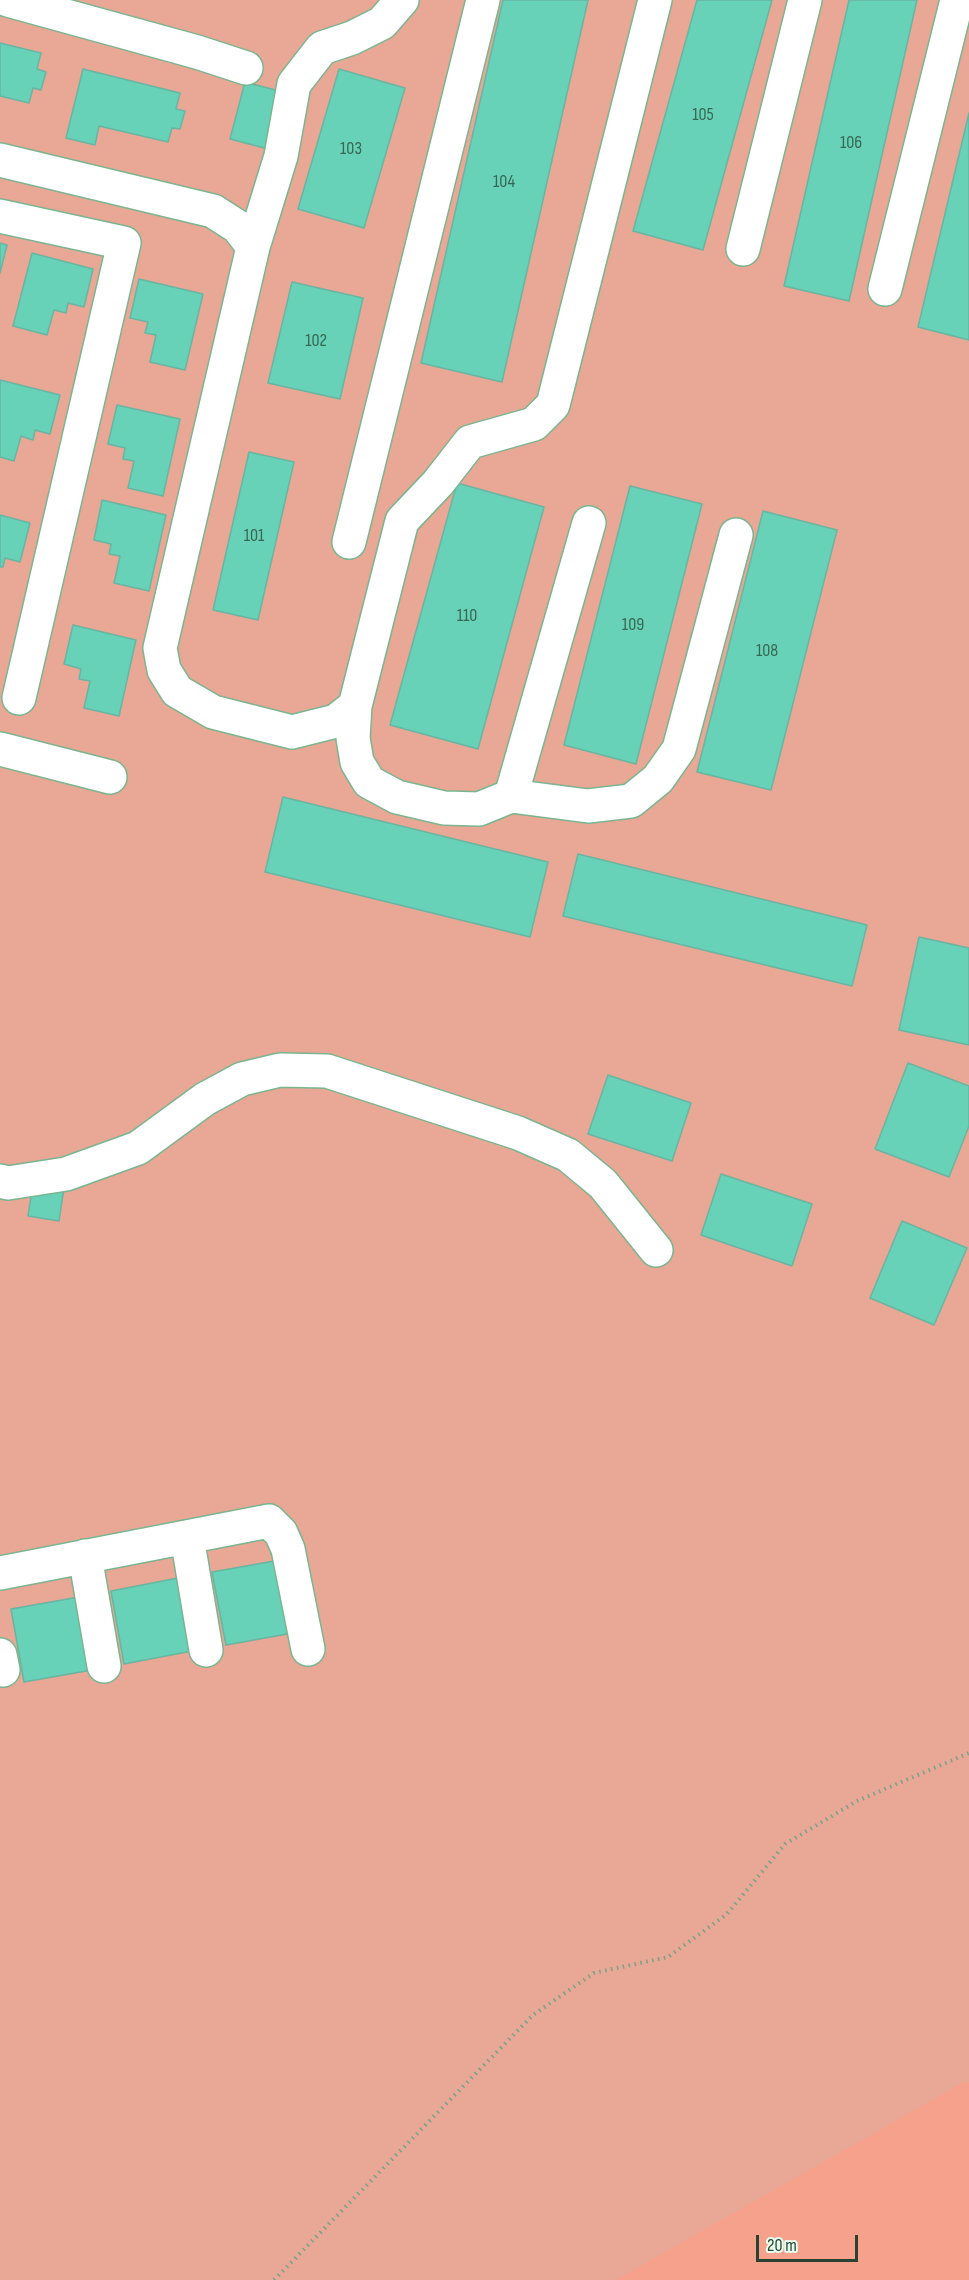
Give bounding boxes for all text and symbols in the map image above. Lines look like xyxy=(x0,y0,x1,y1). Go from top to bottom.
house number: 105 xyxy=(692,104,714,126)
house number: 106 xyxy=(840,132,862,154)
house number: 103 xyxy=(340,138,362,160)
house number: 104 xyxy=(493,171,515,193)
house number: 102 xyxy=(305,330,327,352)
house number: 101 xyxy=(244,525,264,547)
house number: 110 xyxy=(457,605,477,627)
house number: 109 xyxy=(622,614,644,636)
house number: 108 xyxy=(756,640,778,662)
scale bar xyxy=(759,2223,861,2261)
text: 20 m xyxy=(767,2235,797,2256)

